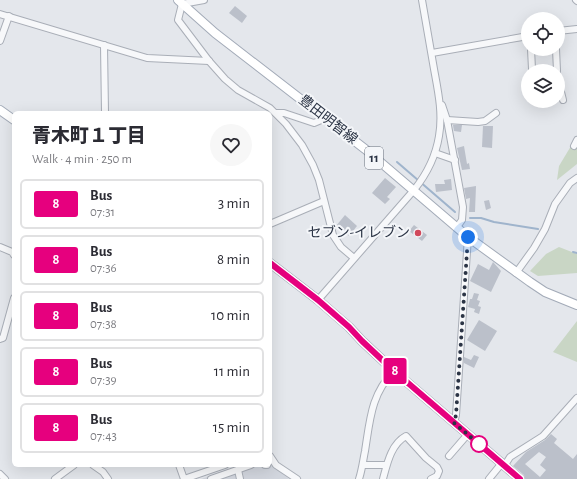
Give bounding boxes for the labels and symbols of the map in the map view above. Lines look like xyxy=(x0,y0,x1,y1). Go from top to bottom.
street label: 豊田明智線 xyxy=(296,91,361,147)
road number: 11 xyxy=(365,147,383,169)
place label: セブン-イレブン xyxy=(308,224,410,240)
your location xyxy=(458,227,478,247)
marker: セブン-イレブン xyxy=(413,228,423,238)
line badge: 8 xyxy=(382,358,408,384)
unlabelled marker xyxy=(470,435,488,453)

